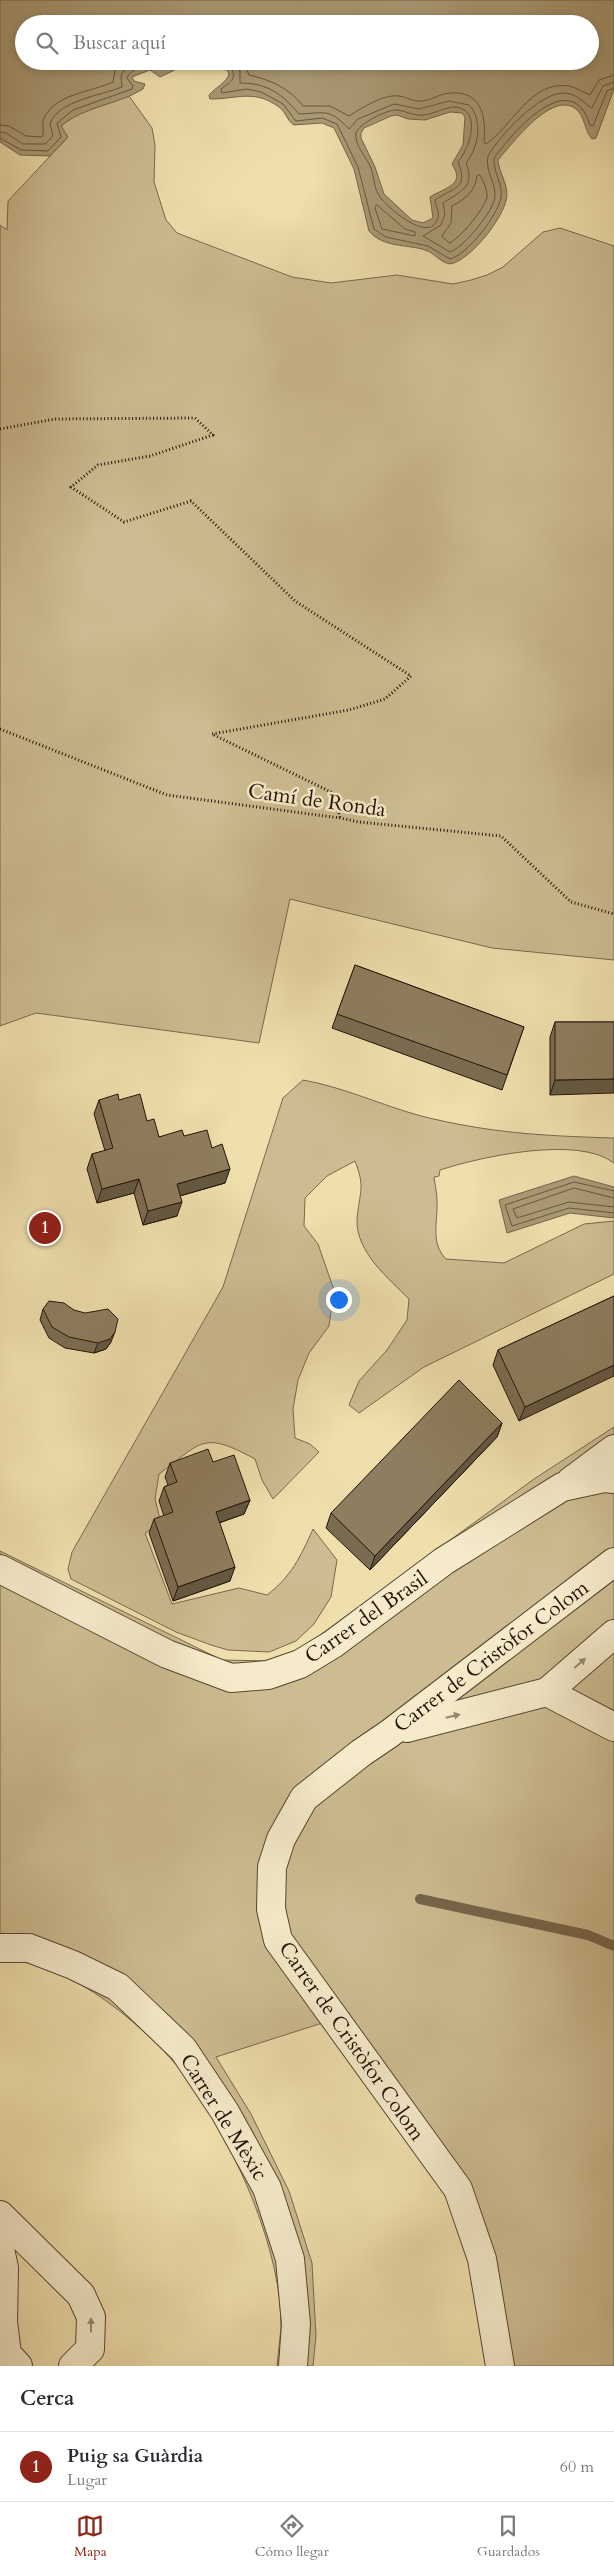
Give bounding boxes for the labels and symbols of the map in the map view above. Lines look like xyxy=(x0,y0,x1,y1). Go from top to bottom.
street label: Camí de Ronda xyxy=(246,776,388,825)
pin: 1 xyxy=(29,1209,61,1247)
your location xyxy=(326,1287,352,1313)
street label: Carrer del Brasil xyxy=(299,1564,434,1671)
street label: Carrer de Cristòfor Colom xyxy=(388,1573,595,1739)
one-way arrow xyxy=(574,1657,586,1669)
one-way arrow xyxy=(445,1712,460,1720)
street label: Carrer de Cristòfor Colom xyxy=(272,1936,432,2147)
street label: Carrer de Mèxic xyxy=(173,2048,274,2186)
one-way arrow xyxy=(87,2316,95,2332)

